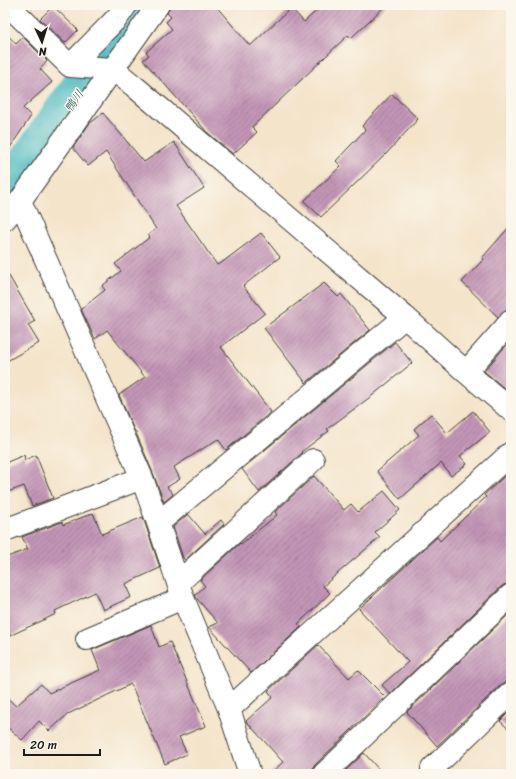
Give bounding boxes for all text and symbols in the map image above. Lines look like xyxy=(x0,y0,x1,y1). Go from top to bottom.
north arrow xyxy=(22,22,62,62)
text: N xyxy=(38,42,48,61)
water label: 鴨川 xyxy=(58,85,90,117)
scale bar xyxy=(24,731,100,757)
text: 20 m xyxy=(30,734,57,756)

